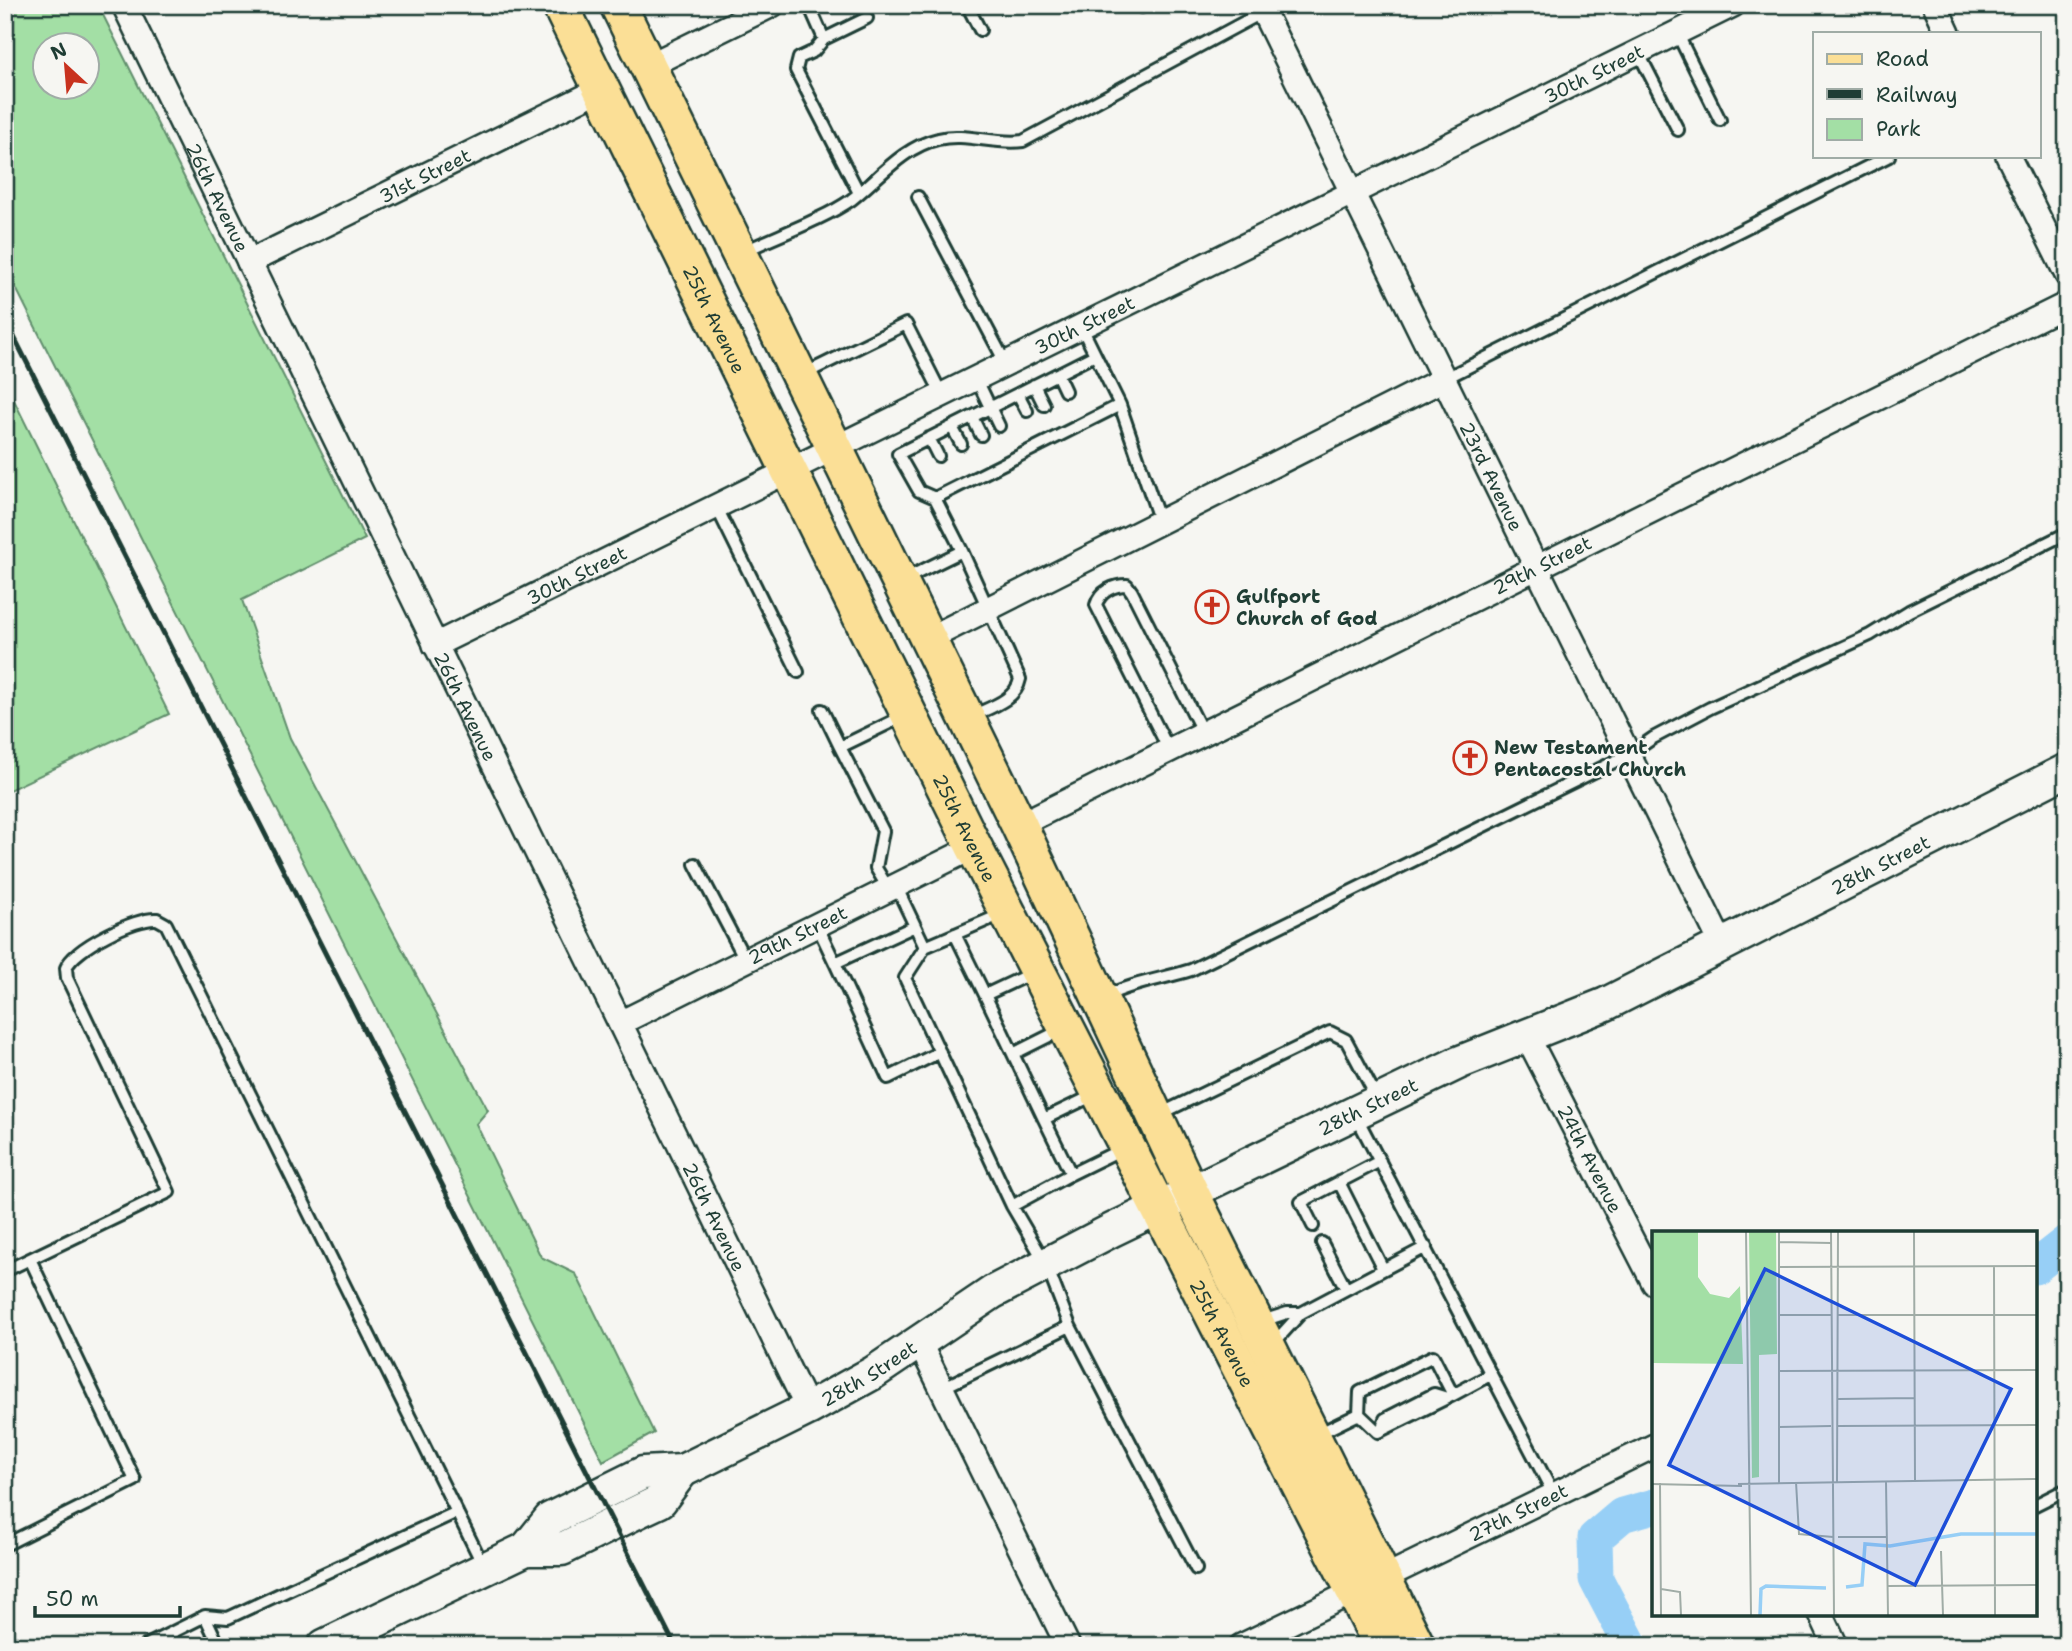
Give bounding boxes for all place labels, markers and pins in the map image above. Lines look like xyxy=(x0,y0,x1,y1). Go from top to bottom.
place label: Gulfport Church of God xyxy=(1236,584,1378,631)
church icon: Gulfport Church of God xyxy=(1193,588,1231,626)
place label: New Testament Pentacostal Church xyxy=(1494,735,1686,782)
church icon: New Testament Pentacostal Church xyxy=(1451,739,1489,777)

